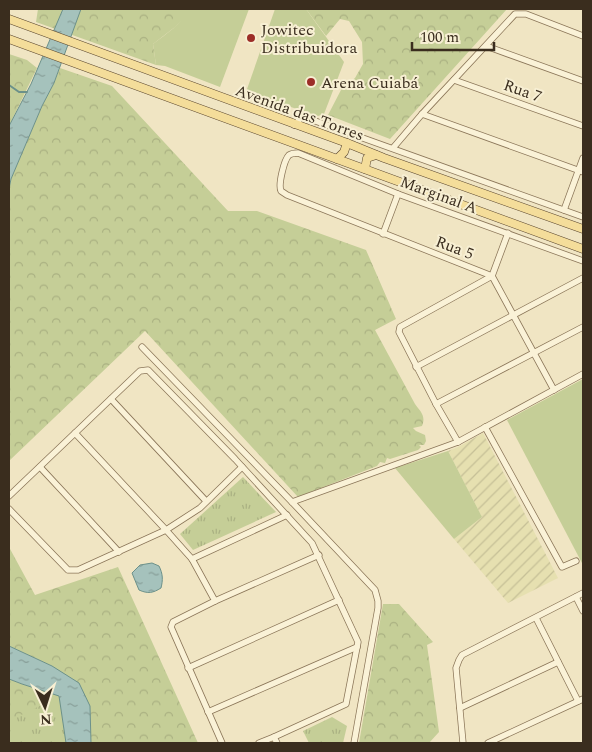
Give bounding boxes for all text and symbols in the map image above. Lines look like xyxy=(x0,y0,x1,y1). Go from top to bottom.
place label: Jowitec Distribuidora xyxy=(261,18,357,60)
scale bar xyxy=(412,20,494,52)
text: 100 m xyxy=(420,26,459,49)
marker: Jowitec Distribuidora xyxy=(245,32,257,44)
place label: Arena Cuiabá xyxy=(321,71,419,95)
street label: Rua 7 xyxy=(500,73,545,109)
marker: Arena Cuiabá xyxy=(305,76,317,88)
street label: Avenida das Torres xyxy=(232,78,367,147)
street label: Marginal A xyxy=(397,170,481,220)
street label: Rua 5 xyxy=(432,230,477,266)
north arrow xyxy=(20,682,70,732)
text: N xyxy=(39,709,52,730)

